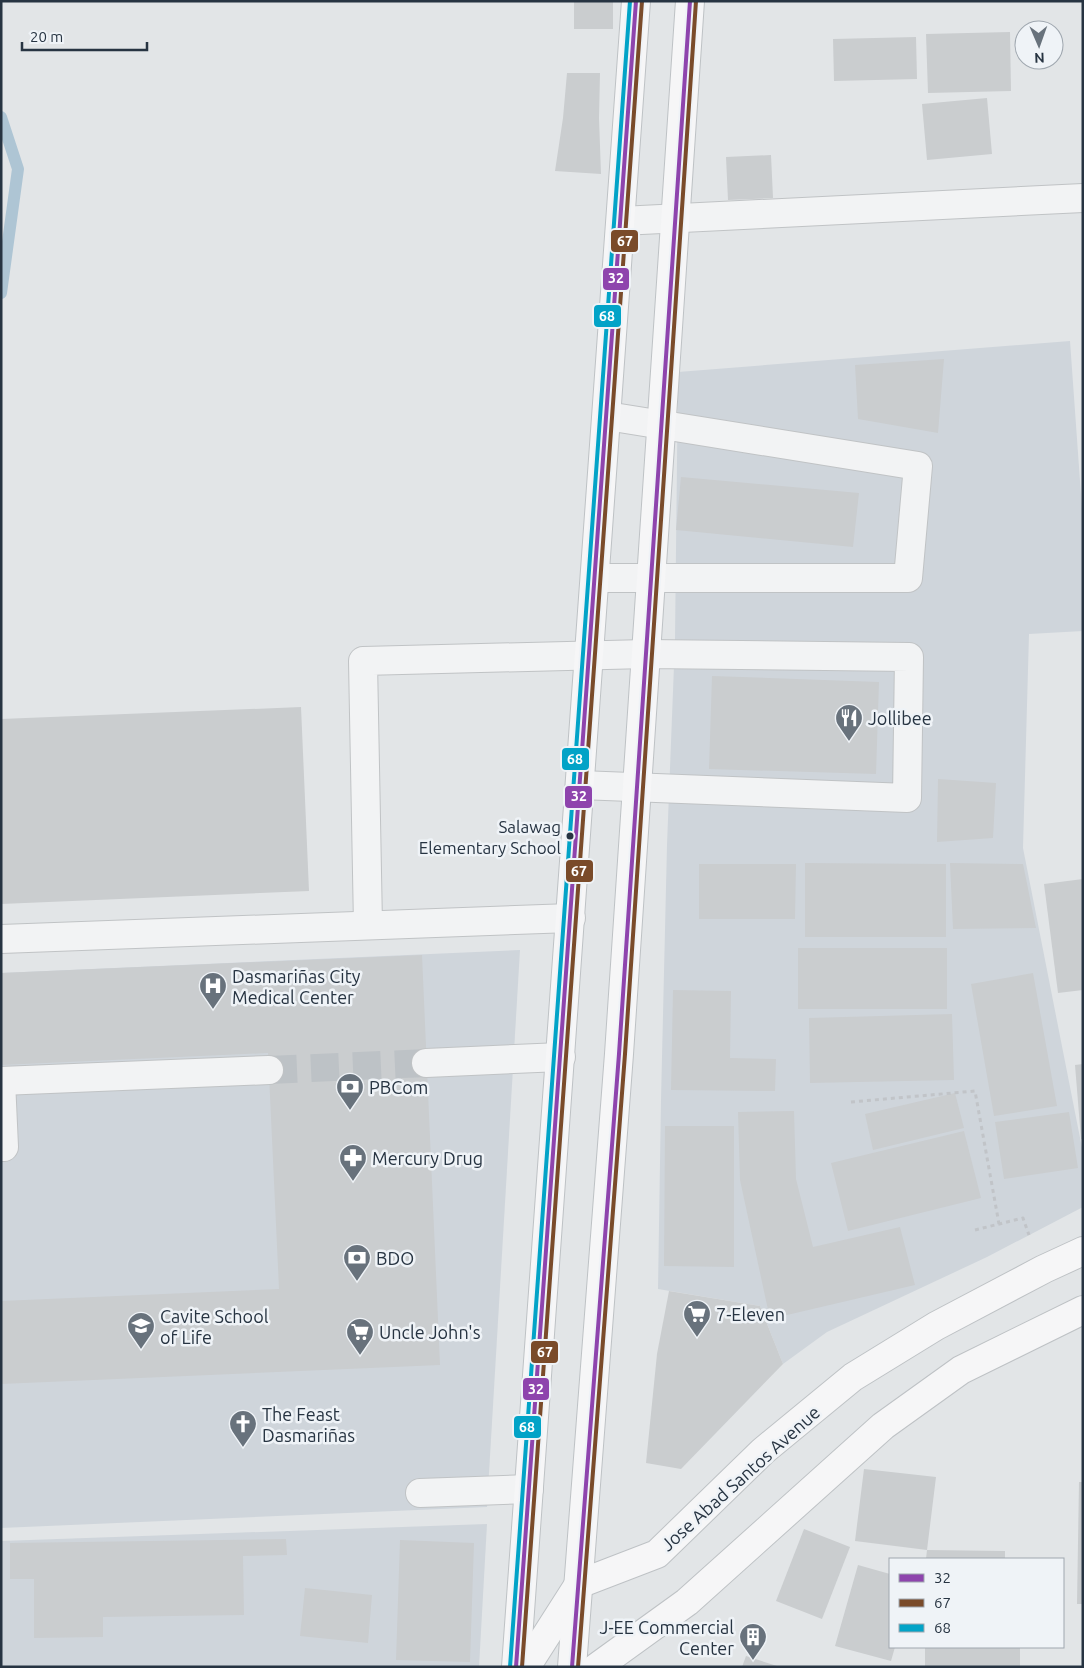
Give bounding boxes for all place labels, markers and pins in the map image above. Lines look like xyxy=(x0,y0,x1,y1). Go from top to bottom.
restaurant icon: Jollibee xyxy=(834,703,864,742)
place label: Jollibee xyxy=(868,708,932,728)
place label: Salawag Elementary School xyxy=(419,817,561,857)
marker: Salawag Elementary School xyxy=(565,831,575,841)
place label: Dasmariñas City Medical Center xyxy=(232,966,361,1007)
hospital icon: Dasmariñas City Medical Center xyxy=(198,971,228,1010)
bank icon: PBCom xyxy=(335,1072,365,1111)
place label: PBCom xyxy=(369,1077,428,1097)
pharmacy icon: Mercury Drug xyxy=(338,1143,368,1182)
place label: Mercury Drug xyxy=(372,1148,483,1168)
bank icon: BDO xyxy=(342,1243,372,1282)
place label: BDO xyxy=(376,1248,414,1268)
supermarket icon: 7-Eleven xyxy=(682,1299,712,1338)
place label: 7-Eleven xyxy=(716,1304,785,1324)
place label: Cavite School of Life xyxy=(160,1306,269,1347)
school or university icon: Cavite School of Life xyxy=(126,1311,156,1350)
supermarket icon: Uncle John's xyxy=(345,1317,375,1356)
place label: Uncle John's xyxy=(379,1322,481,1342)
place label: The Feast Dasmariñas xyxy=(262,1404,355,1445)
church icon: The Feast Dasmariñas xyxy=(228,1409,258,1448)
place label: J-EE Commercial Center xyxy=(600,1617,734,1658)
building icon: J-EE Commercial Center xyxy=(738,1622,768,1661)

